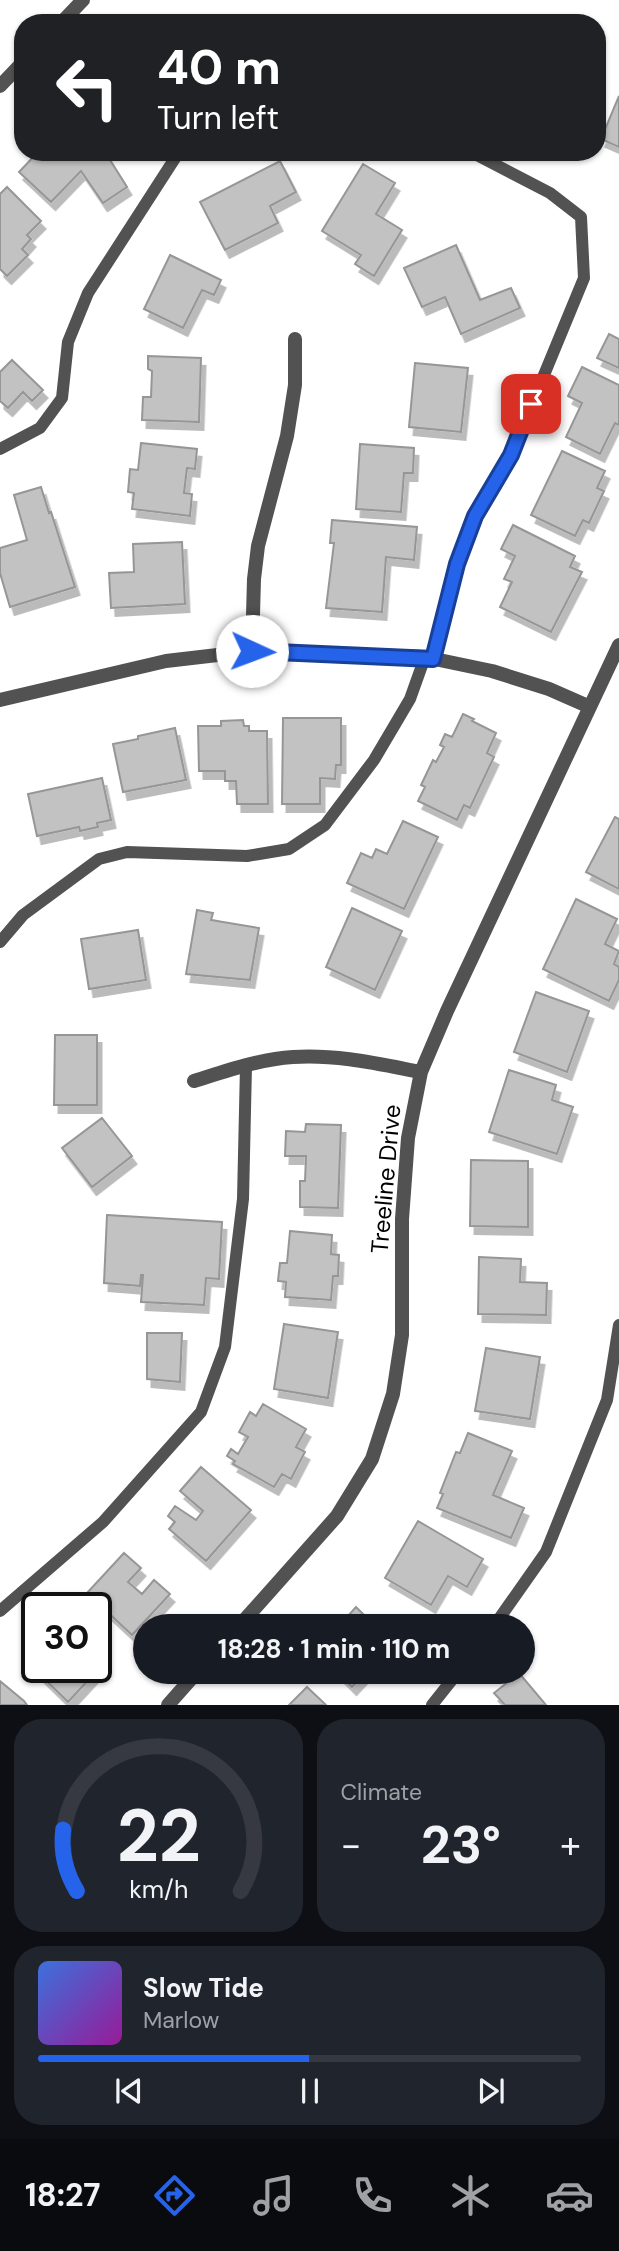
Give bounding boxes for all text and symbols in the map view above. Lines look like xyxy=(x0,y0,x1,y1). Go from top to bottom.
text: 40 m xyxy=(157,35,281,99)
icon: left xyxy=(42,42,133,133)
text: Turn left xyxy=(157,97,279,139)
pin xyxy=(501,374,561,434)
icon: arrive xyxy=(512,385,550,423)
position arrow xyxy=(215,614,289,688)
street label: Treeline Drive xyxy=(364,1103,407,1255)
speed limit sign: 30 xyxy=(21,1592,112,1683)
text: 18:28 · 1 min · 110 m xyxy=(218,1632,450,1666)
text: Climate xyxy=(341,1777,422,1807)
text: 22 xyxy=(116,1790,200,1885)
text: 23° xyxy=(421,1811,501,1879)
text: − xyxy=(341,1820,361,1870)
text: + xyxy=(560,1820,581,1870)
text: km/h xyxy=(129,1873,188,1906)
text: Slow Tide xyxy=(143,1971,264,2005)
text: Marlow xyxy=(143,2005,219,2035)
icon: previous xyxy=(110,2072,148,2110)
icon: pause xyxy=(291,2072,329,2110)
icon: next xyxy=(472,2072,510,2110)
icon: directions xyxy=(150,2171,199,2220)
icon: music xyxy=(249,2171,298,2220)
icon: phone xyxy=(348,2171,397,2220)
icon: climate xyxy=(446,2171,495,2220)
icon: car xyxy=(545,2171,594,2220)
text: 18:27 xyxy=(25,2174,100,2216)

